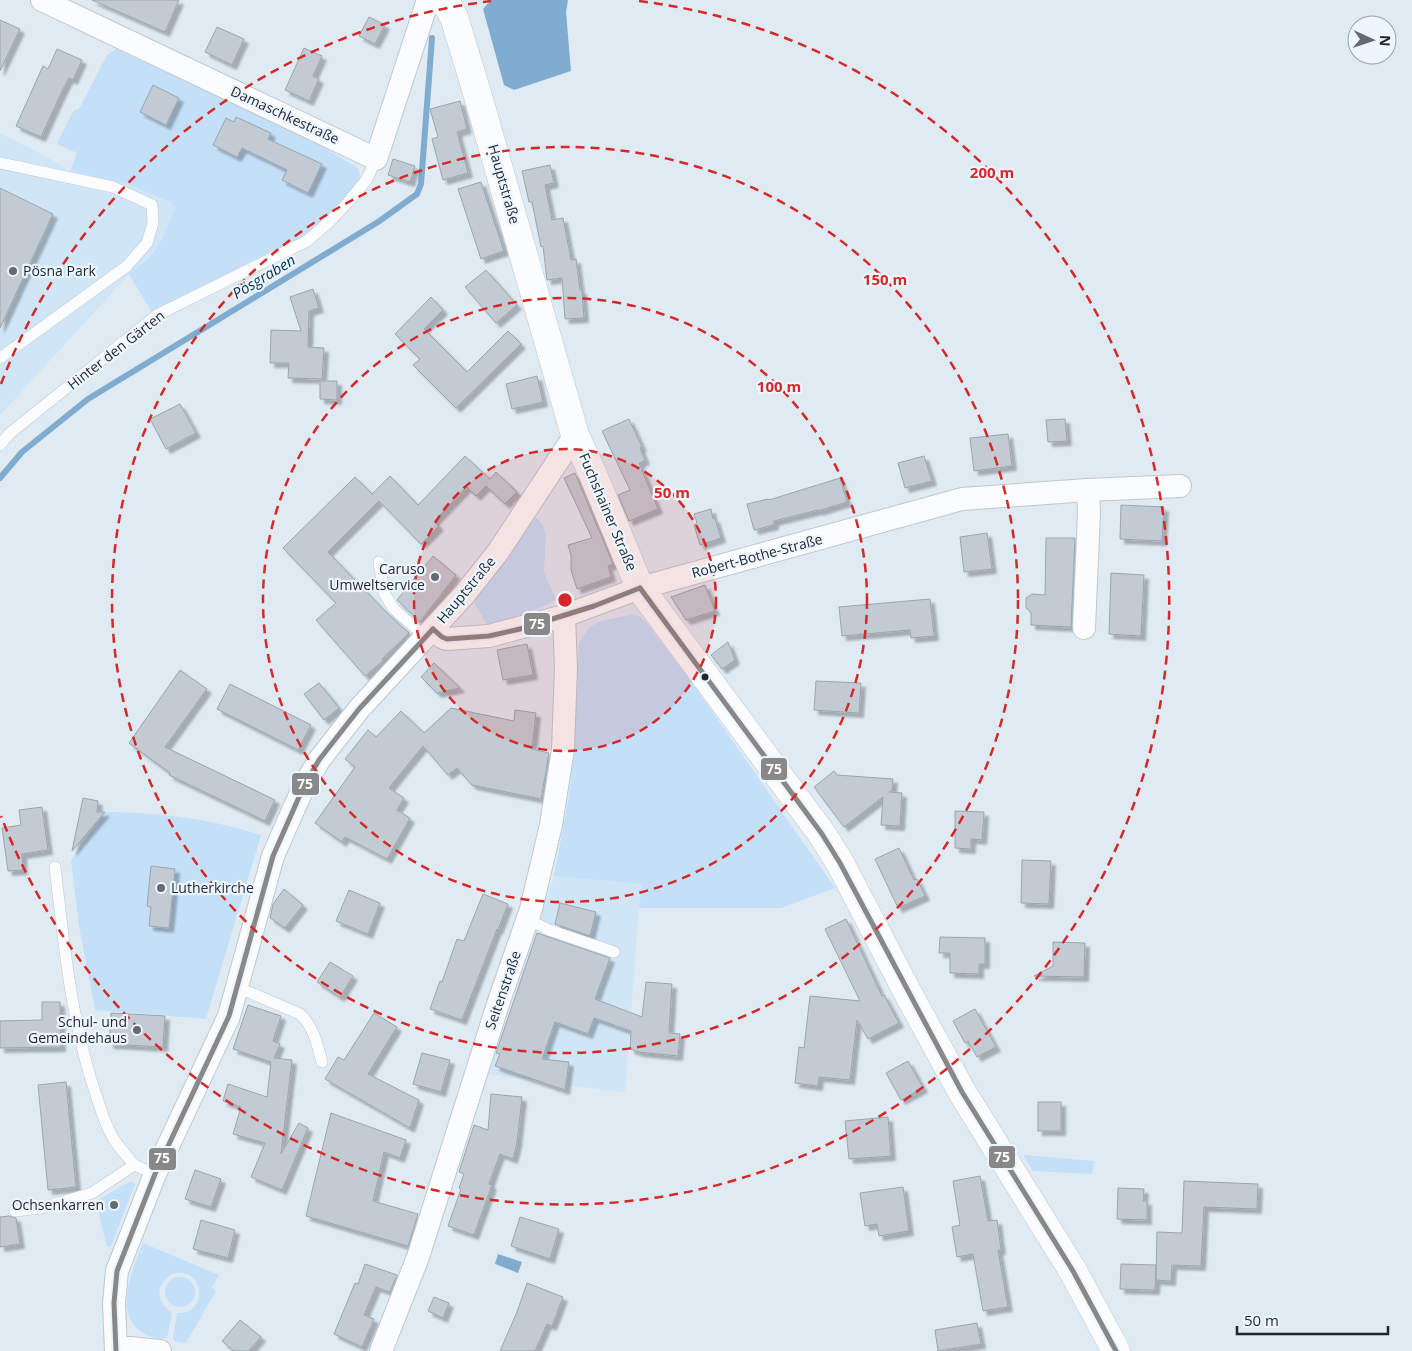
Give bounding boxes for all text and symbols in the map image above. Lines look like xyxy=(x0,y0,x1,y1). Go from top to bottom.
north arrow xyxy=(1347,15,1397,65)
text: N xyxy=(1376,35,1395,47)
street label: Damaschkestraße xyxy=(228,81,343,148)
street label: Hauptstraße xyxy=(484,142,525,226)
text: 200 m xyxy=(970,162,1014,182)
water label: Pösgraben xyxy=(228,249,299,303)
place label: Pösna Park xyxy=(23,261,96,280)
marker: Pösna Park xyxy=(7,265,19,277)
text: 150 m xyxy=(863,269,907,289)
street label: Hinter den Gärten xyxy=(63,306,168,394)
text: 100 m xyxy=(757,376,801,396)
street label: Fuchshainer Straße xyxy=(575,450,642,574)
text: 50 m xyxy=(654,482,690,502)
street label: Robert-Bothe-Straße xyxy=(689,529,825,582)
street label: Hauptstraße xyxy=(432,552,499,627)
place label: Caruso Umweltservice xyxy=(329,559,425,594)
marker: Caruso Umweltservice xyxy=(429,571,441,583)
centre of rings xyxy=(556,591,574,609)
line badge: 75 xyxy=(523,612,551,636)
text: 75 xyxy=(529,614,545,633)
unlabelled marker xyxy=(700,672,710,682)
line badge: 75 xyxy=(760,757,788,781)
text: 75 xyxy=(766,759,782,778)
line badge: 75 xyxy=(291,772,320,796)
text: 75 xyxy=(297,774,313,793)
place label: Lutherkirche xyxy=(171,878,254,897)
marker: Lutherkirche xyxy=(155,882,167,894)
street label: Seitenstraße xyxy=(480,948,525,1032)
place label: Schul- und Gemeindehaus xyxy=(28,1012,127,1047)
marker: Schul- und Gemeindehaus xyxy=(131,1024,143,1036)
line badge: 75 xyxy=(988,1145,1016,1169)
line badge: 75 xyxy=(148,1147,177,1171)
text: 75 xyxy=(994,1147,1010,1166)
text: 75 xyxy=(154,1148,170,1167)
place label: Ochsenkarren xyxy=(12,1195,104,1214)
marker: Ochsenkarren xyxy=(108,1199,120,1211)
scale bar xyxy=(1237,1304,1388,1336)
text: 50 m xyxy=(1244,1310,1279,1330)

